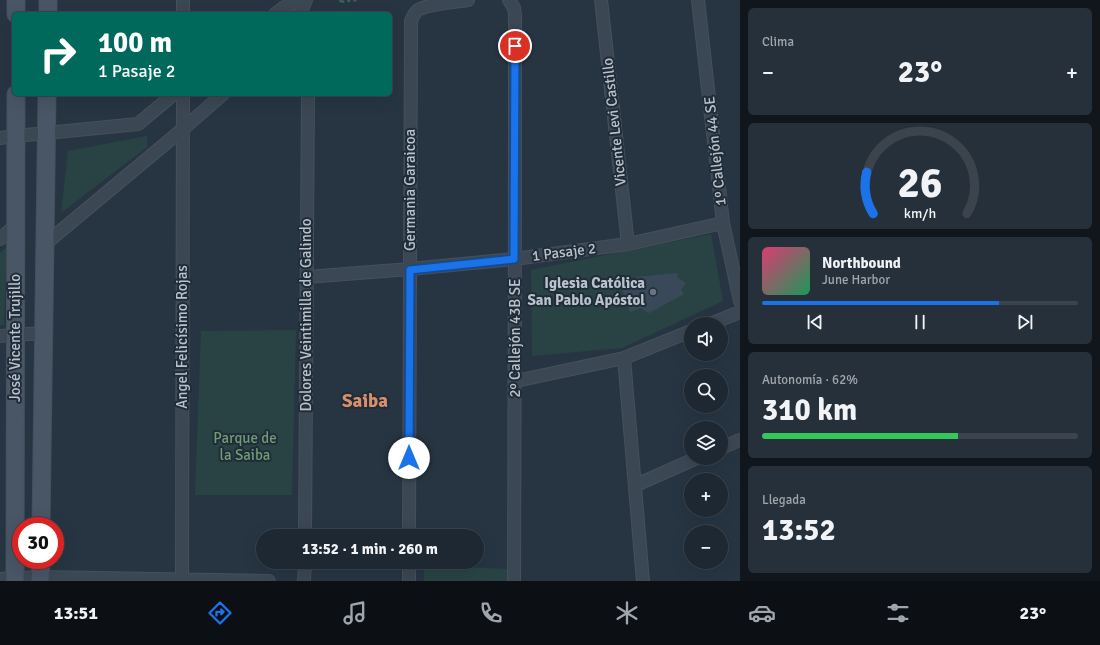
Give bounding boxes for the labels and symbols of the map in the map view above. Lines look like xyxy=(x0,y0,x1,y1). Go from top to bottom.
pin xyxy=(498,29,532,63)
street label: Vicente Levi Castillo xyxy=(598,57,630,187)
street label: 1º Callejón 44 SE xyxy=(700,95,730,207)
street label: Germania Garaicoa xyxy=(401,129,419,251)
street label: Dolores Veintimilla de Galindo xyxy=(297,218,315,412)
street label: 1 Pasaje 2 xyxy=(531,239,597,265)
street label: Angel Felicísimo Rojas xyxy=(173,265,191,409)
street label: José Vicente Trujillo xyxy=(6,274,24,402)
place label: Iglesia Católica San Pablo Apóstol xyxy=(527,274,645,309)
street label: 2º Callejón 43B SE xyxy=(506,279,524,398)
marker: Iglesia Católica San Pablo Apóstol xyxy=(648,287,658,297)
district label: Saiba xyxy=(342,389,388,413)
park label: Parque de la Saiba xyxy=(213,429,277,464)
position arrow xyxy=(388,437,430,479)
speed limit sign: 30 xyxy=(12,517,64,569)

